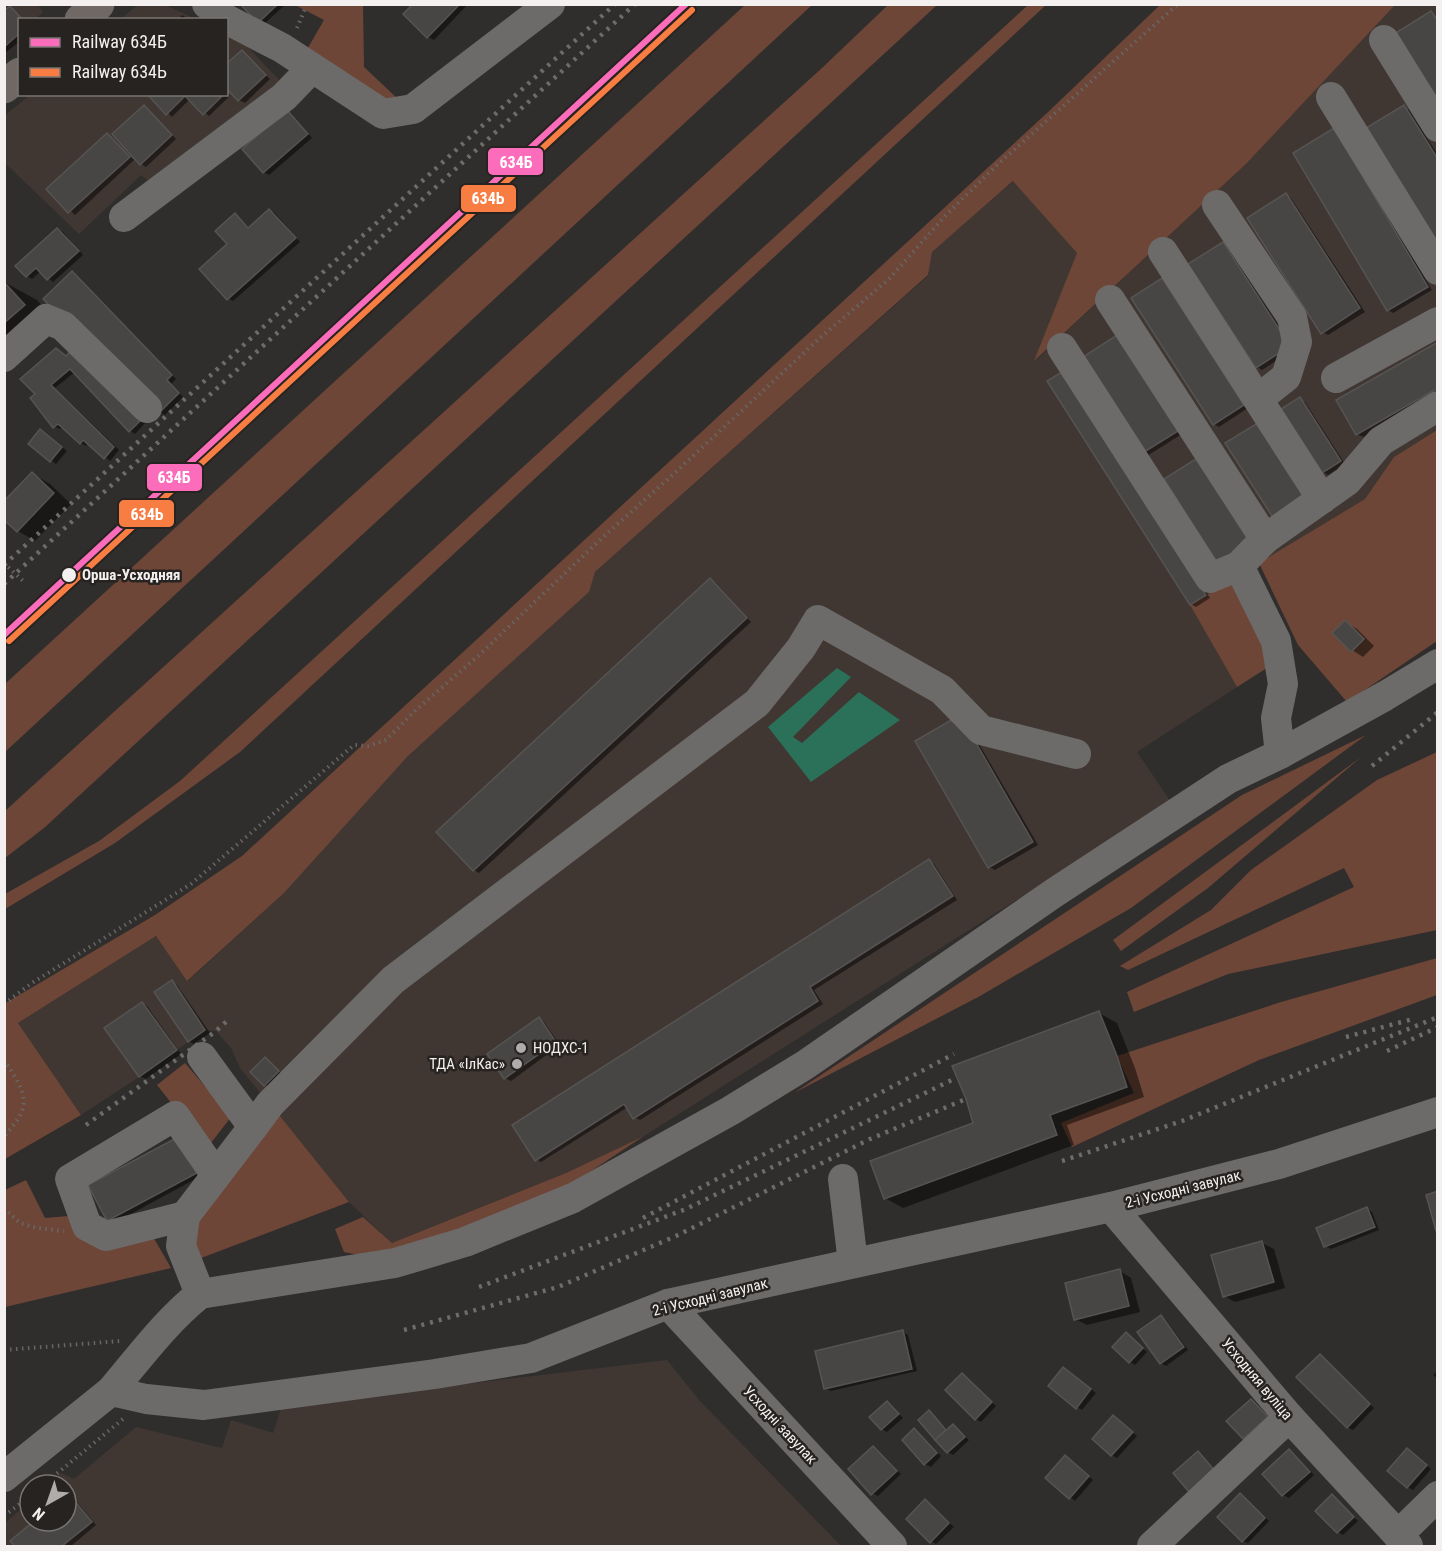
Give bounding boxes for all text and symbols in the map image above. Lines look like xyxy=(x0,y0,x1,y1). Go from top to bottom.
legend xyxy=(18,18,228,96)
text: Railway 634Б xyxy=(72,31,167,52)
text: Railway 634Ь xyxy=(72,61,167,82)
line badge: 634Б xyxy=(487,147,544,176)
text: 634Б xyxy=(500,153,533,172)
line badge: 634Ь xyxy=(460,184,517,213)
text: 634Ь xyxy=(471,189,505,208)
line badge: 634Б xyxy=(146,463,203,492)
text: 634Б xyxy=(158,468,191,487)
line badge: 634Ь xyxy=(118,499,175,528)
text: 634Ь xyxy=(130,505,164,524)
marker: Орша-Усходняя xyxy=(60,566,78,584)
place label: Орша-Усходняя xyxy=(82,566,181,584)
place label: НОДХС-1 xyxy=(533,1039,589,1057)
marker: НОДХС-1 xyxy=(514,1041,528,1055)
place label: ТДА «ІлКас» xyxy=(429,1055,505,1073)
marker: ТДА «ІлКас» xyxy=(510,1057,524,1071)
street label: 2-і Усходні завулак xyxy=(1124,1166,1242,1212)
street label: 2-і Усходні завулак xyxy=(651,1274,769,1320)
street label: Усходняя вуліца xyxy=(1218,1334,1296,1424)
street label: Усходні завулак xyxy=(739,1382,821,1468)
north arrow xyxy=(18,1473,78,1533)
text: N xyxy=(29,1504,49,1525)

